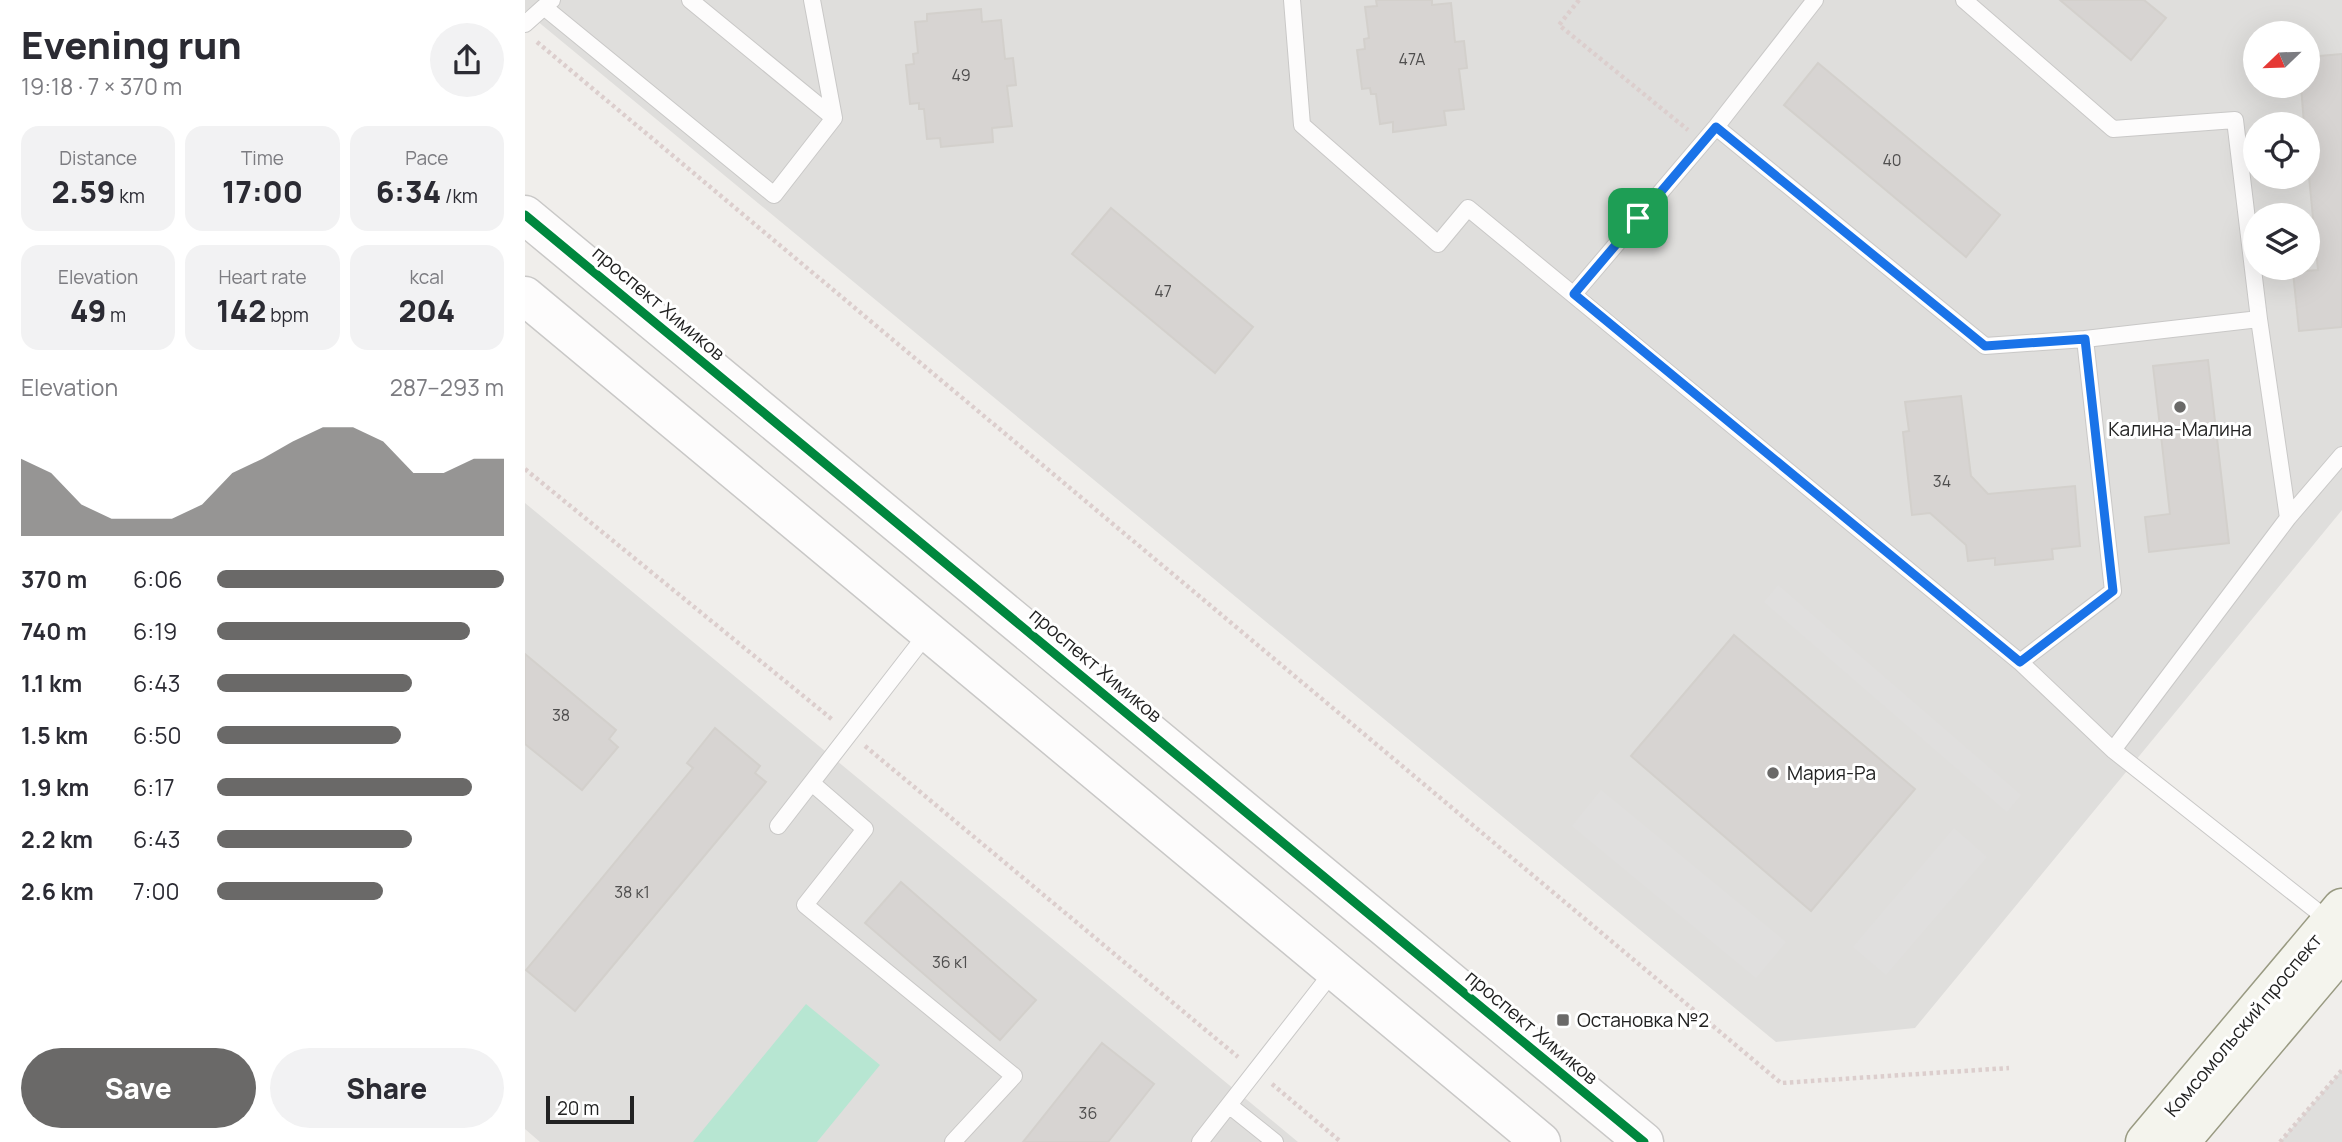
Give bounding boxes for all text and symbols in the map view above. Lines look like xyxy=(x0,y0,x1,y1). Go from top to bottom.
text: Evening run xyxy=(21,18,242,70)
north arrow xyxy=(2243,21,2321,98)
map controls xyxy=(2243,21,2320,280)
button: share xyxy=(430,23,504,97)
house number: 47А xyxy=(1399,48,1425,70)
house number: 49 xyxy=(951,64,971,86)
text: 19:18 · 7 × 370 m xyxy=(21,70,182,102)
button: locate xyxy=(2243,112,2320,189)
text: Distance xyxy=(59,145,137,171)
text: Time xyxy=(241,145,284,171)
text: Pace xyxy=(405,145,448,171)
house number: 40 xyxy=(1882,149,1902,171)
text: 2.59 xyxy=(51,171,116,212)
text: 17:00 xyxy=(222,171,303,212)
text: 6:34 xyxy=(376,171,441,212)
text: km xyxy=(116,183,145,209)
text: /km xyxy=(441,183,478,209)
pin xyxy=(1608,188,1668,248)
icon: arrive xyxy=(1619,199,1657,237)
button: layers xyxy=(2243,203,2320,280)
street label: проспект Химиков xyxy=(587,240,731,366)
text: Elevation xyxy=(58,264,138,290)
text: Heart rate xyxy=(218,264,307,290)
text: kcal xyxy=(409,264,444,290)
house number: 47 xyxy=(1154,280,1172,302)
text: 49 xyxy=(70,290,106,331)
text: 142 xyxy=(216,290,266,331)
text: 204 xyxy=(398,290,455,331)
text: m xyxy=(106,302,126,328)
text: bpm xyxy=(266,302,309,328)
text: Elevation xyxy=(21,371,118,403)
text: 287–293 m xyxy=(390,371,504,403)
marker: Калина-Малина xyxy=(2172,399,2188,415)
place label: Калина-Малина xyxy=(2108,416,2252,442)
house number: 34 xyxy=(1933,470,1951,492)
text: 370 m xyxy=(21,563,87,595)
text: 6:06 xyxy=(133,563,182,595)
street label: проспект Химиков xyxy=(1024,602,1168,728)
text: 740 m xyxy=(21,615,87,647)
text: 6:19 xyxy=(133,615,177,647)
text: 1.1 km xyxy=(21,667,82,699)
text: 6:43 xyxy=(133,667,180,699)
house number: 38 xyxy=(552,704,570,726)
text: 1.5 km xyxy=(21,719,88,751)
text: 6:50 xyxy=(133,719,181,751)
place label: Мария-Ра xyxy=(1787,760,1876,786)
marker: Мария-Ра xyxy=(1765,765,1781,781)
text: 1.9 km xyxy=(21,771,89,803)
text: 6:17 xyxy=(133,771,175,803)
text: 2.2 km xyxy=(21,823,93,855)
text: 6:43 xyxy=(133,823,180,855)
text: 2.6 km xyxy=(21,875,94,907)
text: 7:00 xyxy=(133,875,179,907)
house number: 38 к1 xyxy=(614,881,650,903)
street label: Комсомольский проспект xyxy=(2158,928,2328,1122)
house number: 36 к1 xyxy=(932,951,968,973)
street label: проспект Химиков xyxy=(1460,964,1604,1090)
place label: Остановка №2 xyxy=(1577,1007,1709,1033)
marker: Остановка №2 xyxy=(1555,1012,1571,1028)
button: Save xyxy=(21,1048,256,1128)
button: Share xyxy=(270,1048,504,1128)
scale bar xyxy=(546,1093,633,1125)
text: 20 m xyxy=(557,1095,599,1121)
house number: 36 xyxy=(1079,1102,1097,1124)

